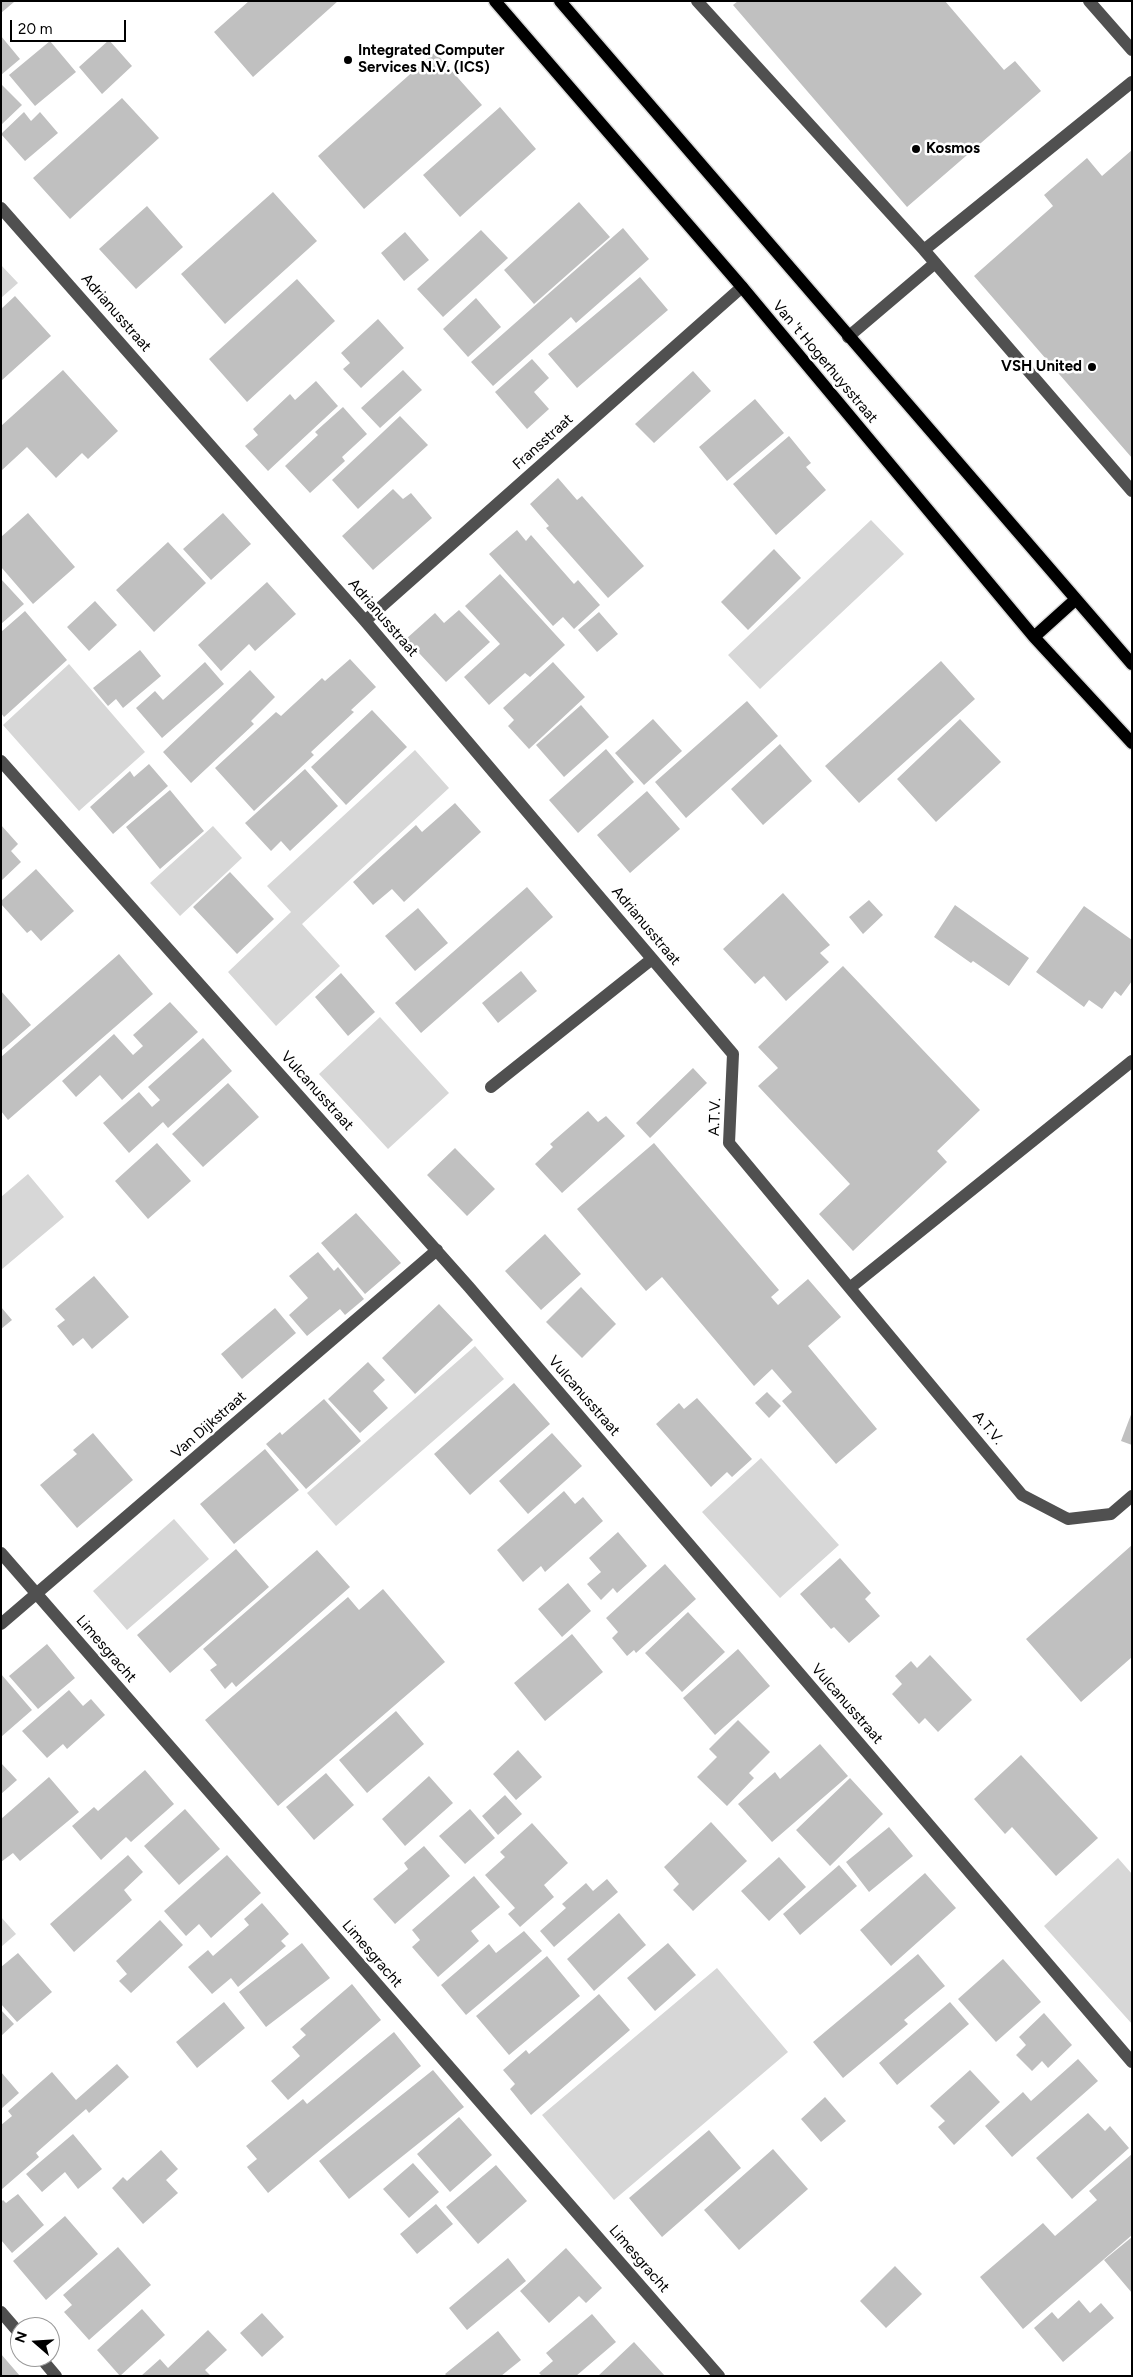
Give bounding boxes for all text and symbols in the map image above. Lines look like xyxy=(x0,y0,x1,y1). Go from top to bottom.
scale bar xyxy=(12,10,129,42)
text: 20 m xyxy=(18,20,52,38)
place label: Integrated Computer Services N.V. (ICS) xyxy=(358,42,505,77)
marker: Integrated Computer Services N.V. (ICS) xyxy=(342,54,354,66)
place label: Kosmos xyxy=(926,140,980,158)
marker: Kosmos xyxy=(910,143,922,155)
street label: Adrianusstraat xyxy=(77,270,155,356)
street label: Van 't Hogerhuysstraat xyxy=(769,297,881,427)
place label: VSH United xyxy=(1001,358,1082,376)
marker: VSH United xyxy=(1086,361,1098,373)
street label: Fransstraat xyxy=(509,410,577,474)
street label: Adrianusstraat xyxy=(344,575,422,661)
street label: Adrianusstraat xyxy=(608,883,684,969)
street label: Vulcanusstraat xyxy=(277,1048,357,1134)
street label: A.T.V. xyxy=(705,1098,725,1136)
street label: Vulcanusstraat xyxy=(544,1352,624,1440)
street label: Van Dijkstraat xyxy=(168,1388,250,1462)
street label: A.T.V. xyxy=(969,1408,1007,1448)
street label: Limesgracht xyxy=(72,1612,140,1686)
street label: Vulcanusstraat xyxy=(807,1660,887,1748)
street label: Limesgracht xyxy=(338,1917,406,1991)
street label: Limesgracht xyxy=(605,2222,673,2296)
north arrow xyxy=(10,2317,60,2367)
text: N xyxy=(11,2329,31,2345)

